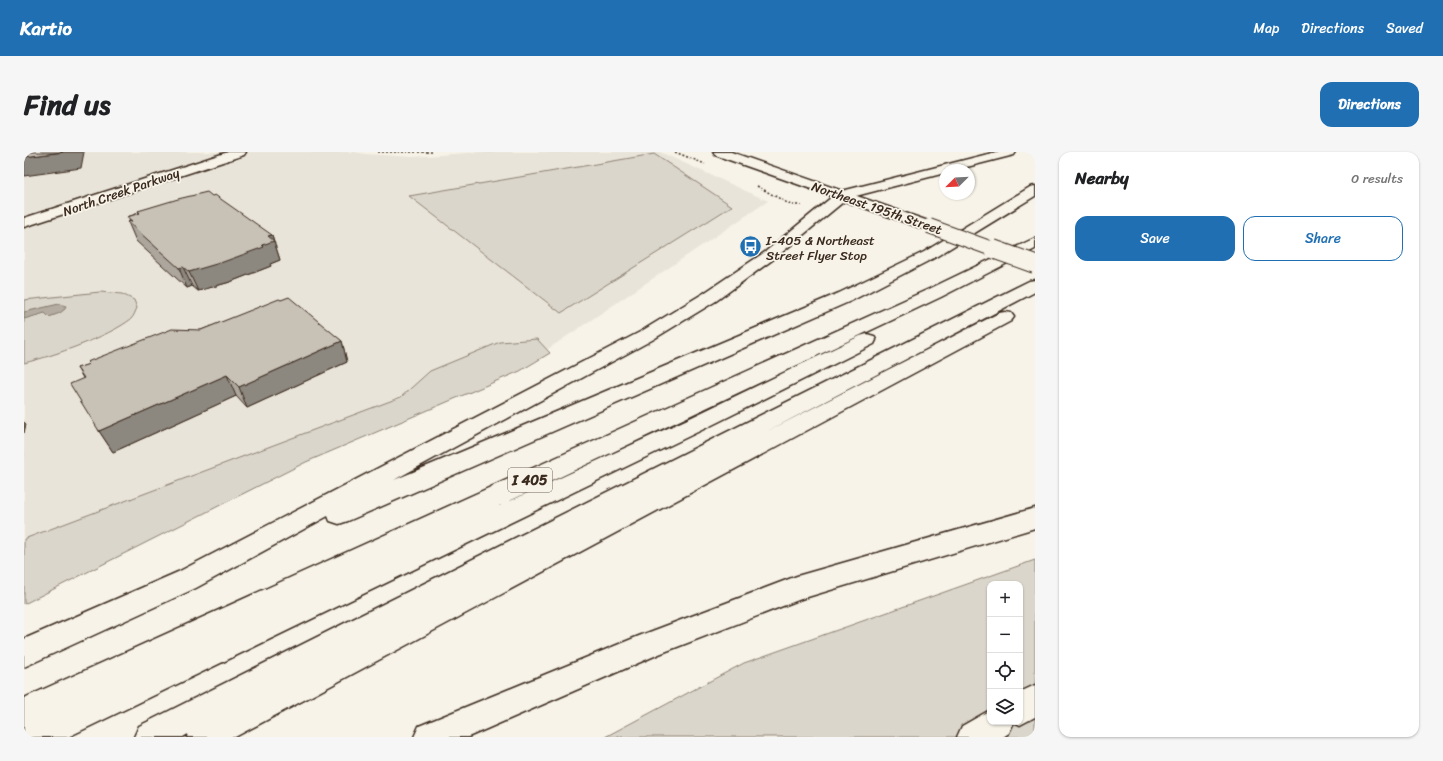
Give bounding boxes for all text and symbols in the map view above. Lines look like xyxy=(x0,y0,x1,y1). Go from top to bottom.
text: Kartio xyxy=(20,12,72,45)
text: Map xyxy=(1253,16,1279,41)
text: Directions xyxy=(1301,16,1364,41)
text: Saved xyxy=(1386,16,1423,41)
text: Find us xyxy=(24,80,111,129)
button: Directions xyxy=(1320,82,1419,127)
street label: North Creek Parkway xyxy=(59,161,183,223)
text: Nearby xyxy=(1075,163,1129,193)
north arrow xyxy=(939,164,975,200)
text: 0 results xyxy=(1351,167,1403,190)
street label: Northeast 195th Street xyxy=(809,175,946,241)
button: Save xyxy=(1075,216,1235,261)
button: Share xyxy=(1243,216,1403,261)
place label: I-405 & Northeast Street Flyer Stop xyxy=(765,229,875,267)
bus stop icon: I-405 & Northeast Street Flyer Stop xyxy=(738,234,764,260)
road number: I 405 xyxy=(508,468,552,492)
map controls xyxy=(987,581,1023,725)
button: + xyxy=(987,581,1023,617)
button: − xyxy=(987,617,1023,653)
button: locate xyxy=(987,653,1023,689)
button: layers xyxy=(987,689,1023,725)

